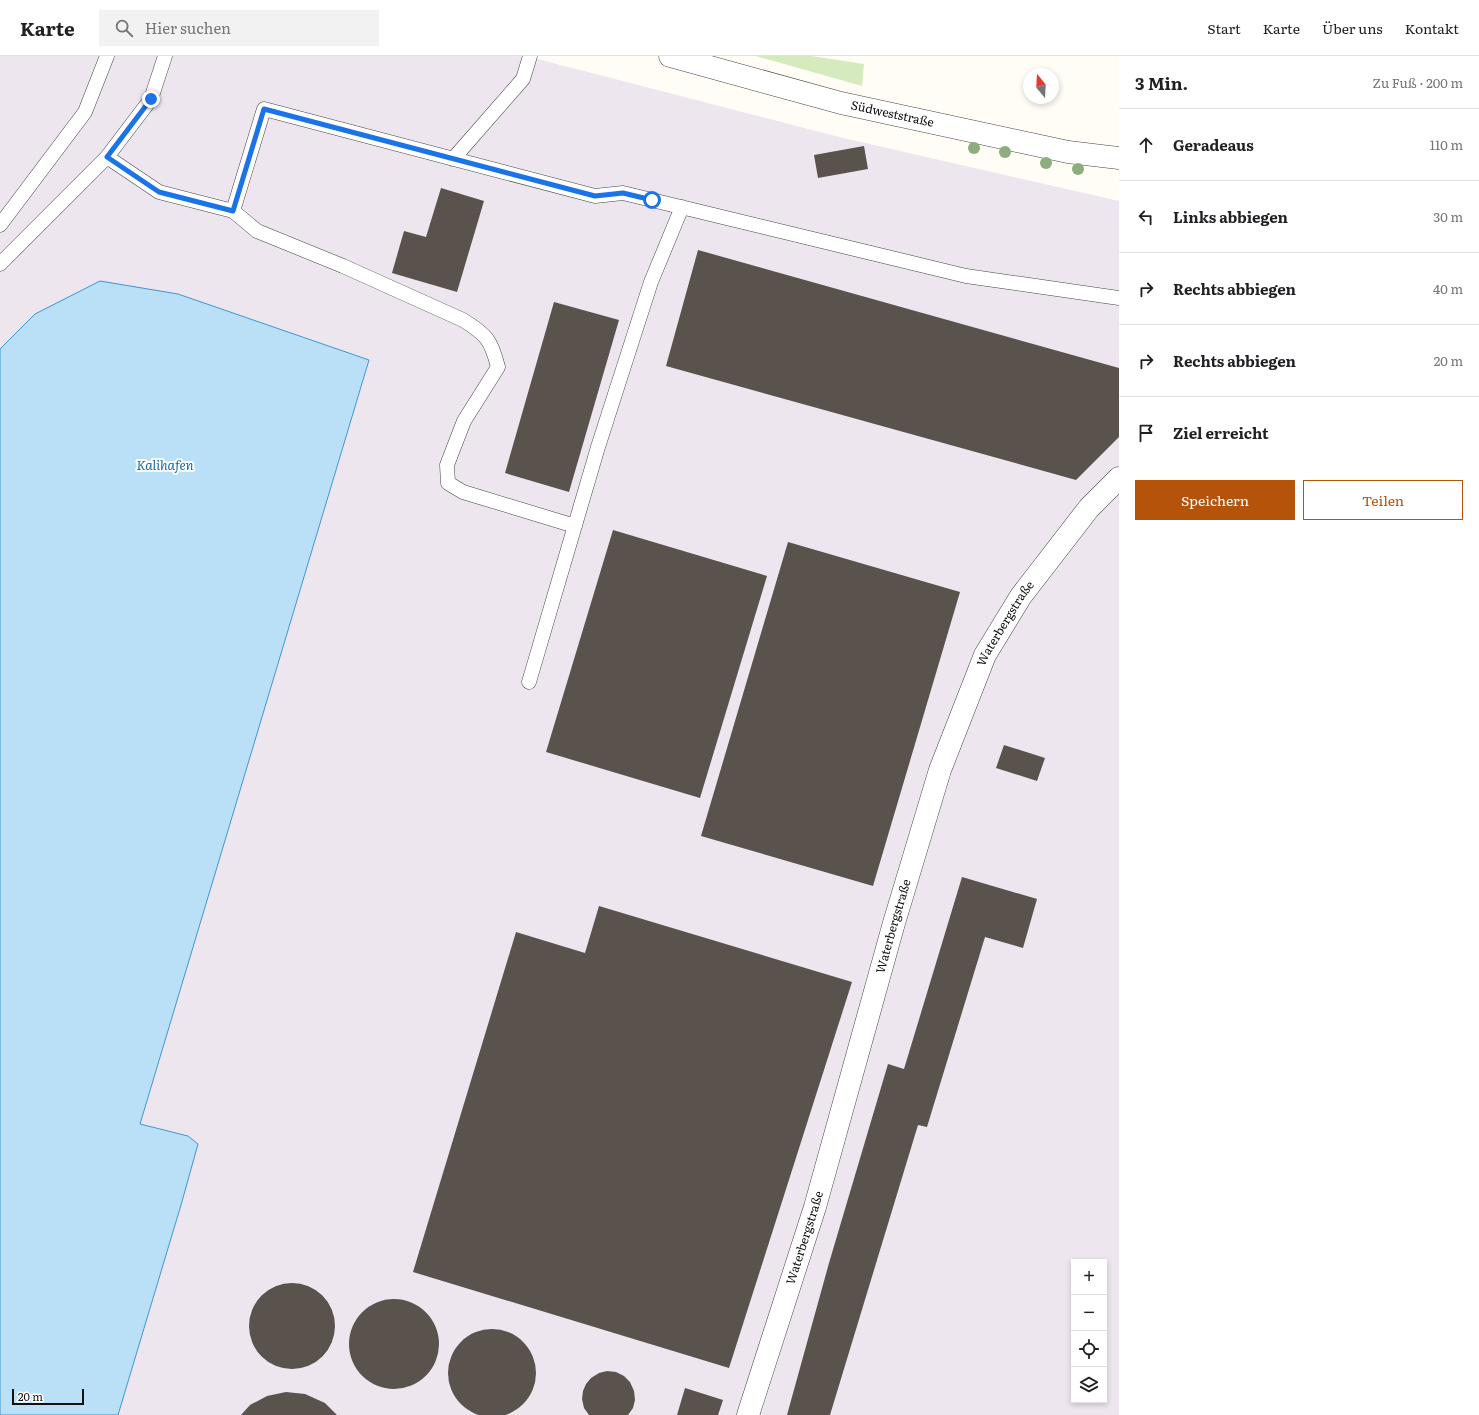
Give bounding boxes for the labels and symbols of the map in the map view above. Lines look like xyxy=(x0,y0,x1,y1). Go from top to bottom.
north arrow xyxy=(1023,68,1059,104)
route end xyxy=(142,90,160,108)
street label: Südweststraße xyxy=(850,95,936,131)
route start xyxy=(643,191,661,209)
water label: Kalihafen xyxy=(137,455,194,474)
street label: Waterbergstraße xyxy=(972,576,1038,668)
street label: Waterbergstraße xyxy=(870,877,915,975)
street label: Waterbergstraße xyxy=(781,1189,827,1287)
scale bar xyxy=(12,1387,84,1406)

